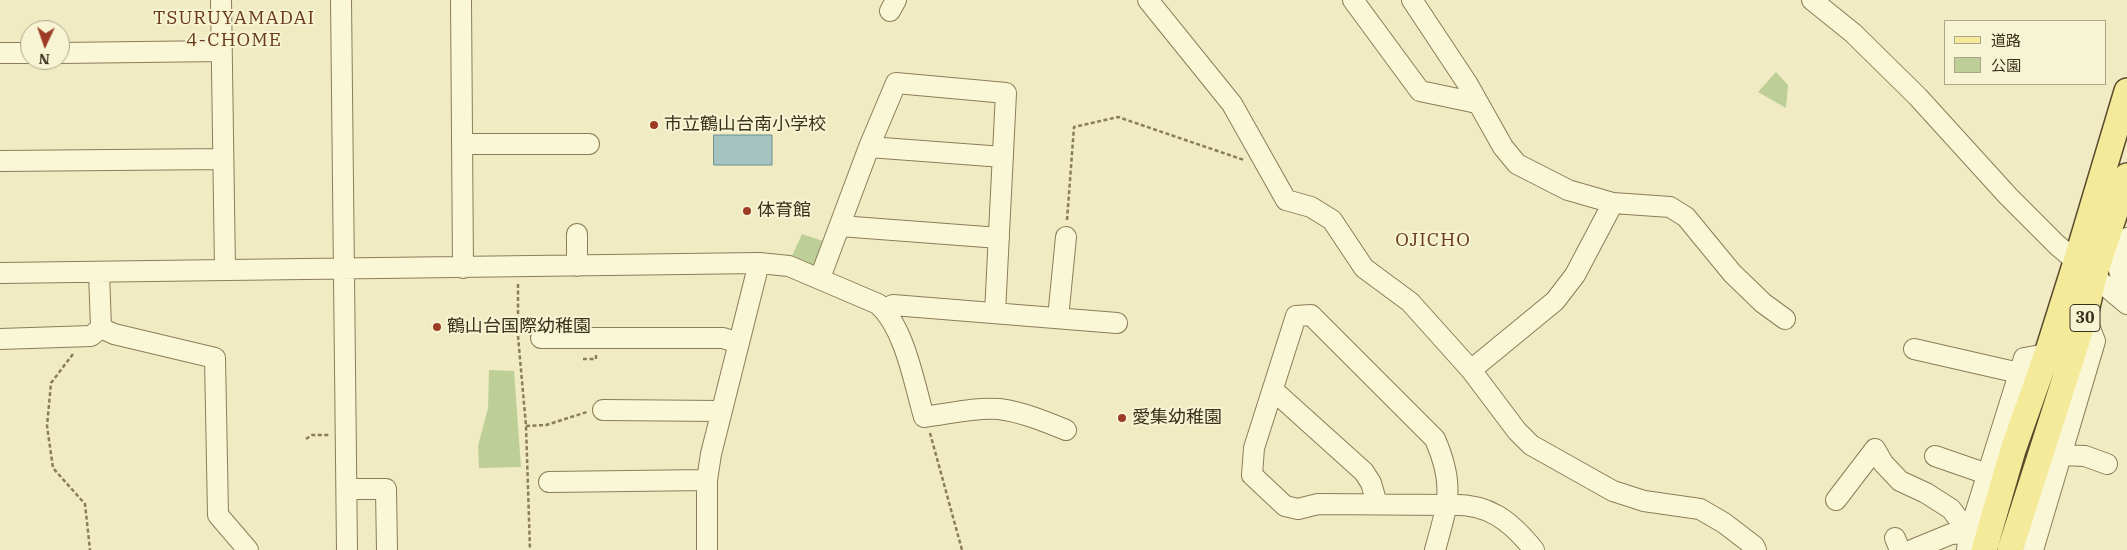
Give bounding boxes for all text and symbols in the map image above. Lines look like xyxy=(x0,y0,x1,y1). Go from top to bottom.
district label: TSURUYAMADAI 4-CHOME xyxy=(151,8,317,52)
north arrow xyxy=(20,20,70,70)
legend xyxy=(1944,20,2107,85)
text: 道路 xyxy=(1991,31,2021,50)
text: N xyxy=(38,50,50,68)
text: 公園 xyxy=(1991,56,2021,75)
place label: 市立鶴山台南小学校 xyxy=(664,114,826,136)
marker: 市立鶴山台南小学校 xyxy=(648,119,660,131)
place label: 体育館 xyxy=(757,200,811,222)
marker: 体育館 xyxy=(741,205,753,217)
district label: OJICHO xyxy=(1395,230,1471,252)
road number: 30 xyxy=(2070,304,2100,332)
place label: 鶴山台国際幼稚園 xyxy=(447,316,591,338)
marker: 鶴山台国際幼稚園 xyxy=(431,321,443,333)
place label: 愛集幼稚園 xyxy=(1132,407,1222,429)
marker: 愛集幼稚園 xyxy=(1116,412,1128,424)

